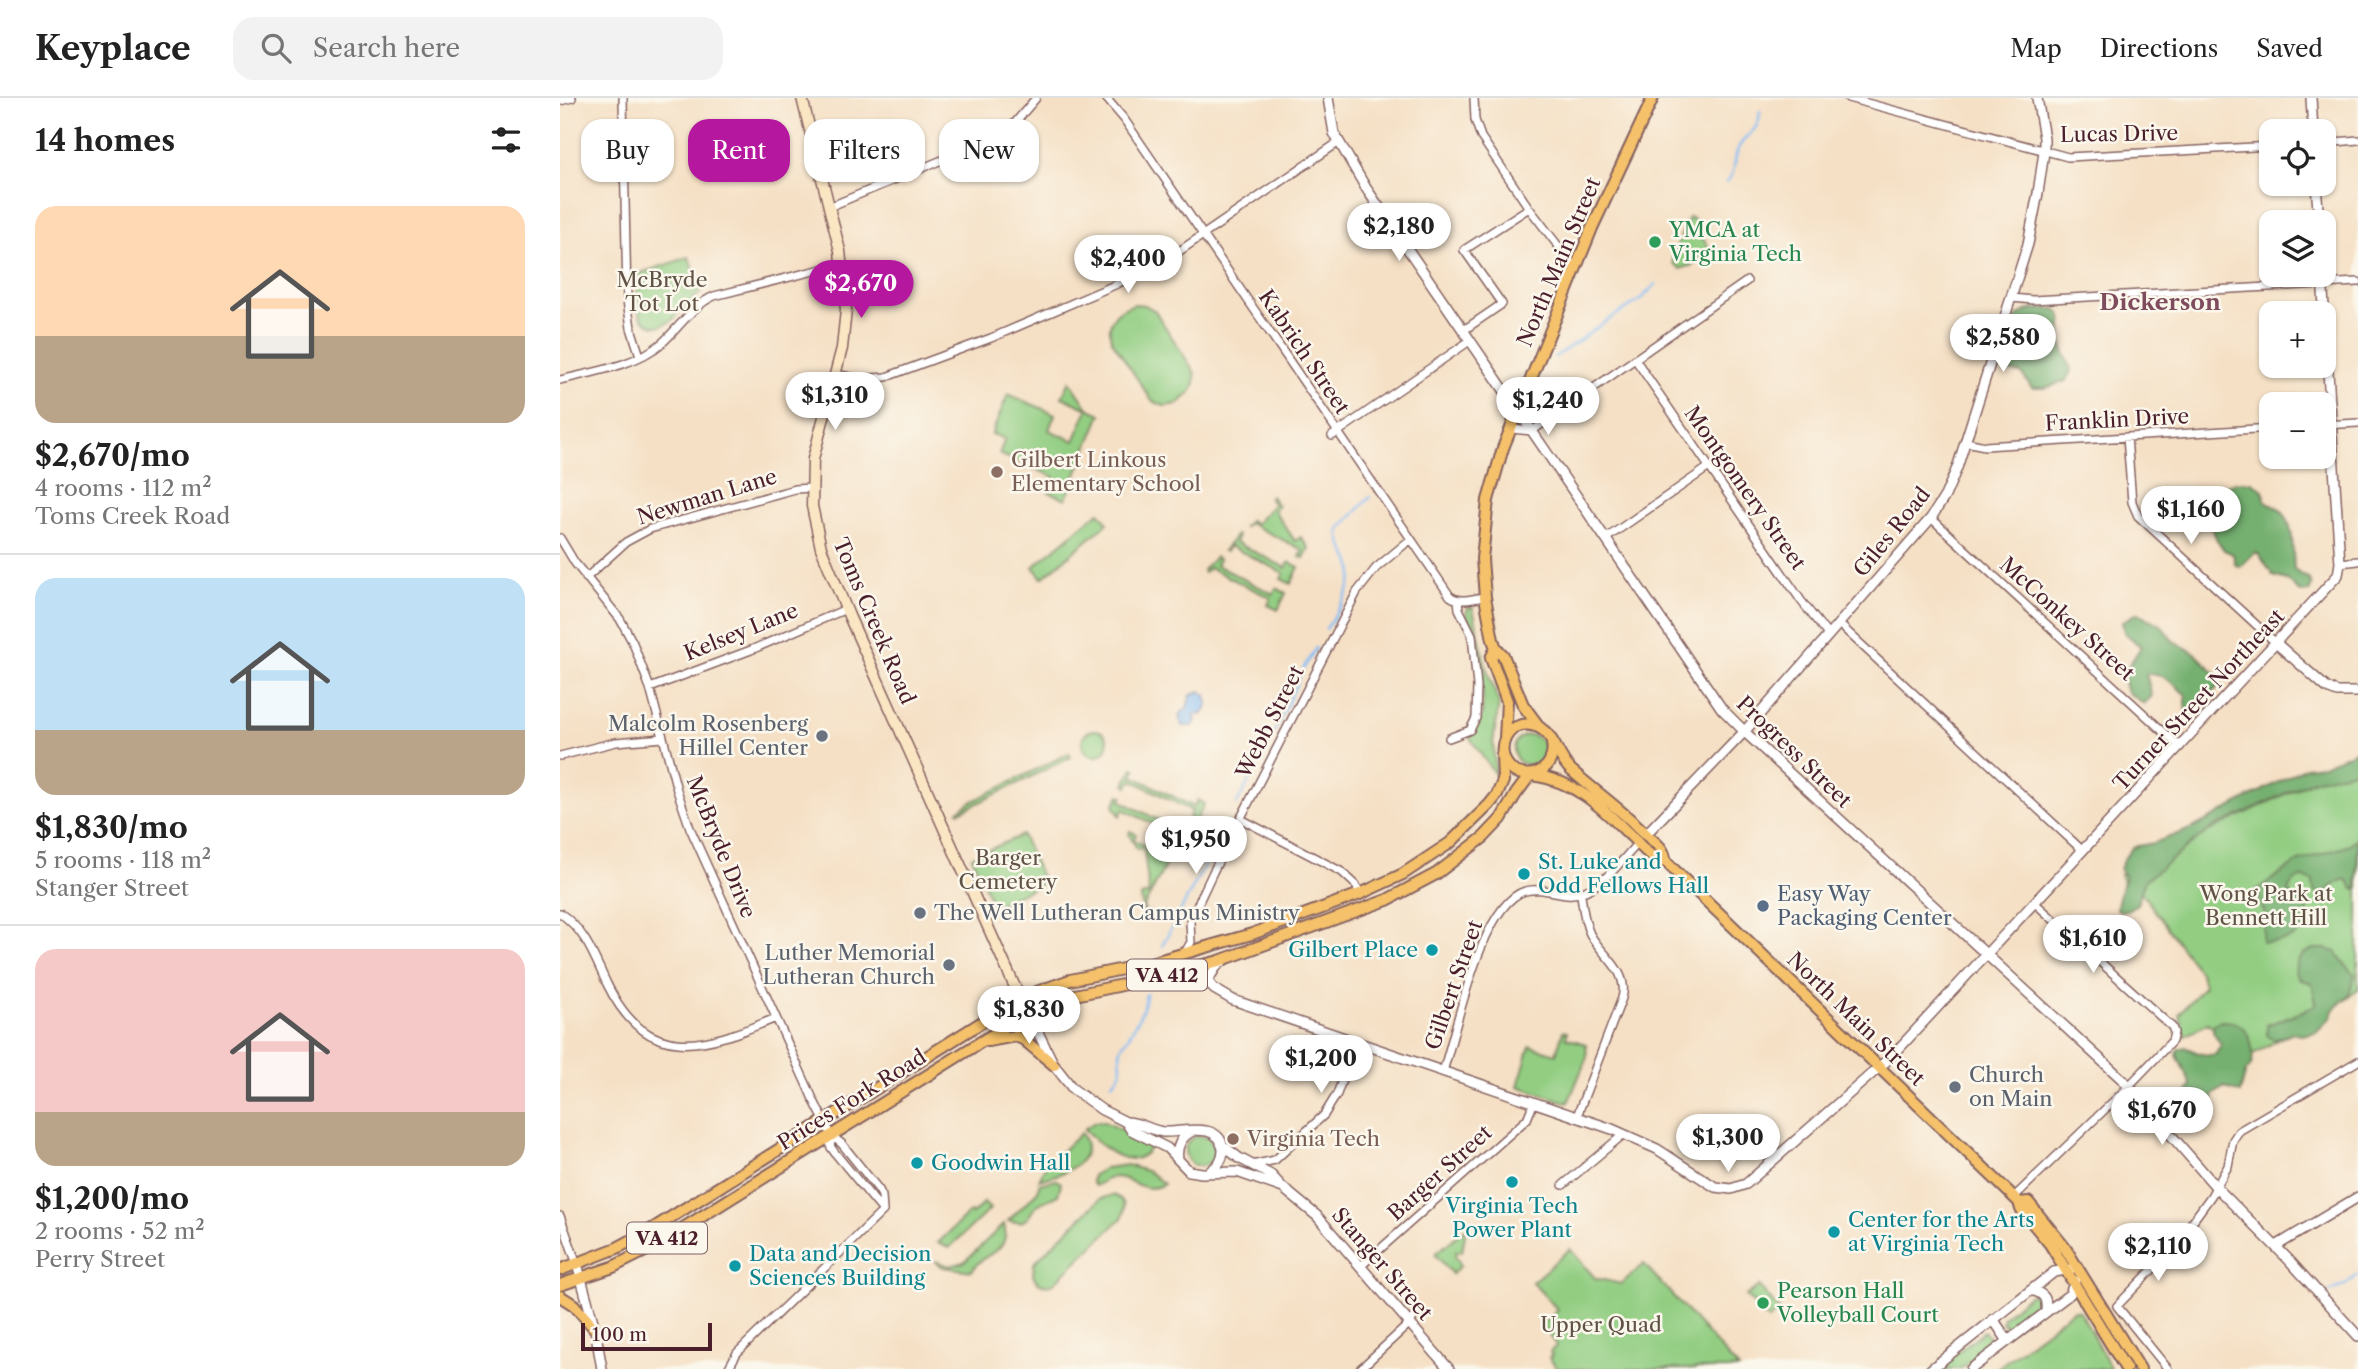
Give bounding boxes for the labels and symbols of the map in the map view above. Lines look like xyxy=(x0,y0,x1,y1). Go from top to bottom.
street label: Lucas Drive xyxy=(2060,120,2178,147)
street label: North Main Street xyxy=(1512,173,1606,350)
pin: $2,180 xyxy=(1342,204,1456,263)
place label: YMCA at Virginia Tech xyxy=(1668,217,1802,266)
marker: YMCA at Virginia Tech xyxy=(1647,234,1663,250)
pin: $2,400 xyxy=(1071,236,1185,295)
pin: $2,670 xyxy=(804,260,918,320)
park label: McBryde Tot Lot xyxy=(617,267,707,316)
street label: Kabrich Street xyxy=(1254,285,1356,419)
district label: Dickerson xyxy=(2099,288,2221,316)
pin: $2,580 xyxy=(1946,314,2060,374)
pin: $1,310 xyxy=(778,372,892,432)
pin: $1,240 xyxy=(1491,378,1605,437)
street label: Montgomery Street xyxy=(1679,401,1812,575)
street label: Franklin Drive xyxy=(2044,403,2190,436)
place label: Gilbert Linkous Elementary School xyxy=(1011,447,1201,496)
street label: Newman Lane xyxy=(634,463,780,530)
marker: Gilbert Linkous Elementary School xyxy=(989,464,1005,480)
street label: Giles Road xyxy=(1848,482,1935,582)
pin: $1,160 xyxy=(2134,486,2248,546)
street label: Toms Creek Road xyxy=(828,534,921,708)
street label: McConkey Street xyxy=(1995,552,2140,686)
street label: Kelsey Lane xyxy=(680,597,801,666)
street label: Turner Street Northeast xyxy=(2108,603,2290,796)
street label: Webb Street xyxy=(1230,661,1309,783)
street label: Progress Street xyxy=(1732,691,1857,813)
place label: Malcolm Rosenberg Hillel Center xyxy=(608,711,809,760)
marker: Malcolm Rosenberg Hillel Center xyxy=(814,728,830,744)
street label: McBryde Drive xyxy=(682,772,761,922)
pin: $1,950 xyxy=(1139,816,1253,876)
park label: Barger Cemetery xyxy=(959,845,1058,894)
place label: St. Luke and Odd Fellows Hall xyxy=(1538,849,1709,898)
marker: St. Luke and Odd Fellows Hall xyxy=(1516,866,1532,882)
place label: Easy Way Packaging Center xyxy=(1777,881,1952,930)
park label: Wong Park at Bennett Hill xyxy=(2198,881,2333,930)
marker: Easy Way Packaging Center xyxy=(1755,898,1771,914)
place label: The Well Lutheran Campus Ministry xyxy=(934,900,1300,925)
marker: The Well Lutheran Campus Ministry xyxy=(912,905,928,921)
street label: Gilbert Street xyxy=(1420,916,1488,1053)
pin: $1,610 xyxy=(2036,916,2150,975)
place label: Gilbert Place xyxy=(1288,937,1418,962)
place label: Luther Memorial Lutheran Church xyxy=(762,940,935,989)
marker: Gilbert Place xyxy=(1424,942,1440,958)
street label: North Main Street xyxy=(1782,947,1931,1091)
marker: Luther Memorial Lutheran Church xyxy=(941,957,957,973)
road number: VA 412 xyxy=(1127,960,1207,990)
pin: $1,830 xyxy=(972,986,1086,1046)
pin: $1,200 xyxy=(1264,1035,1378,1095)
street label: Prices Fork Road xyxy=(773,1044,931,1155)
place label: Church on Main xyxy=(1969,1062,2052,1111)
marker: Church on Main xyxy=(1947,1079,1963,1095)
pin: $1,670 xyxy=(2105,1088,2219,1147)
pin: $1,300 xyxy=(1671,1114,1785,1174)
street label: Barger Street xyxy=(1383,1119,1497,1226)
place label: Virginia Tech xyxy=(1246,1126,1380,1151)
marker: Virginia Tech xyxy=(1225,1131,1241,1147)
place label: Goodwin Hall xyxy=(931,1150,1070,1175)
marker: Goodwin Hall xyxy=(909,1155,925,1171)
marker: Virginia Tech Power Plant xyxy=(1504,1174,1520,1190)
place label: Virginia Tech Power Plant xyxy=(1445,1193,1578,1242)
street label: Stanger Street xyxy=(1327,1202,1438,1325)
place label: Center for the Arts at Virginia Tech xyxy=(1848,1207,2035,1256)
road number: VA 412 xyxy=(627,1222,707,1254)
marker: Center for the Arts at Virginia Tech xyxy=(1826,1224,1842,1240)
pin: $2,110 xyxy=(2101,1224,2215,1283)
place label: Data and Decision Sciences Building xyxy=(749,1241,931,1290)
marker: Data and Decision Sciences Building xyxy=(727,1258,743,1274)
place label: Pearson Hall Volleyball Court xyxy=(1776,1278,1939,1327)
marker: Pearson Hall Volleyball Court xyxy=(1755,1295,1771,1311)
park label: Upper Quad xyxy=(1540,1312,1662,1337)
scale bar xyxy=(581,1320,712,1352)

